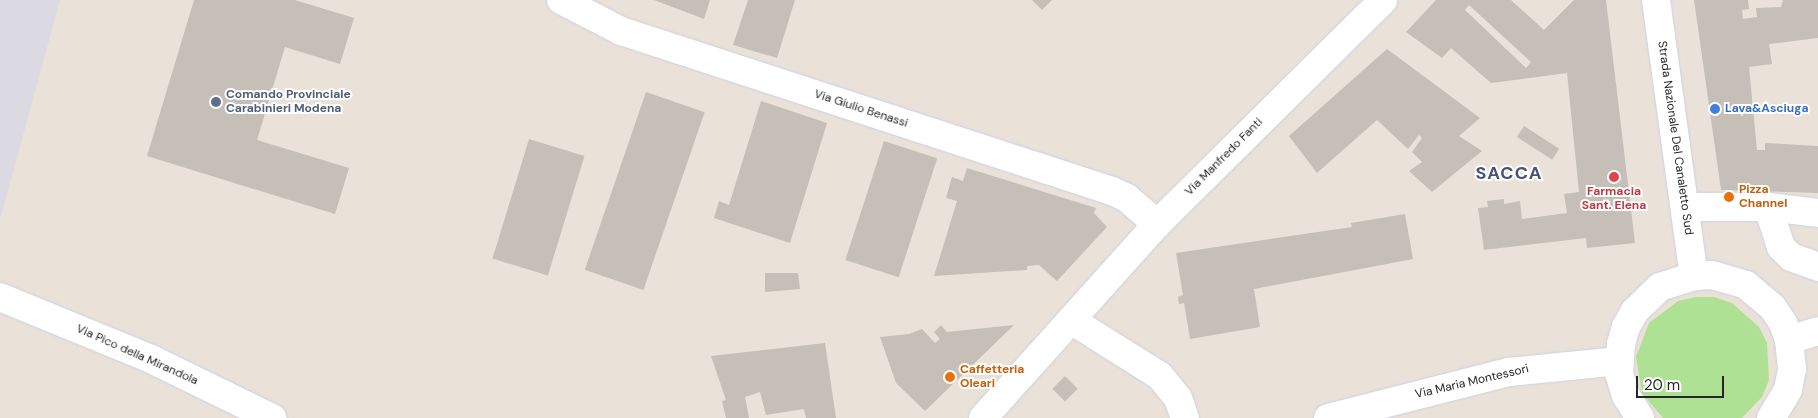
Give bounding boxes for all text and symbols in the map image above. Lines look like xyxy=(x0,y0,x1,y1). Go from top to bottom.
street label: Strada Nazionale Del Canaletto Sud xyxy=(1654,40,1696,236)
street label: Via Giulio Benassi xyxy=(812,87,910,131)
place label: Comando Provinciale Carabinieri Modena xyxy=(226,88,351,116)
marker: Comando Provinciale Carabinieri Modena xyxy=(210,96,222,108)
place label: Lava&Asciuga xyxy=(1725,102,1808,116)
marker: Lava&Asciuga xyxy=(1709,103,1721,115)
street label: Via Manfredo Fanti xyxy=(1182,115,1266,199)
district label: SACCA xyxy=(1475,162,1543,184)
marker: Farmacia Sant. Elena xyxy=(1608,171,1620,183)
place label: Pizza Channel xyxy=(1739,183,1788,211)
place label: Farmacia Sant. Elena xyxy=(1582,185,1646,213)
marker: Pizza Channel xyxy=(1723,191,1735,203)
street label: Via Pico della Mirandola xyxy=(74,322,200,388)
street label: Via Maria Montessori xyxy=(1414,362,1530,402)
place label: Caffetteria Oleari xyxy=(960,363,1024,391)
scale bar xyxy=(1638,366,1726,398)
marker: Caffetteria Oleari xyxy=(944,371,956,383)
text: 20 m xyxy=(1644,375,1680,395)

